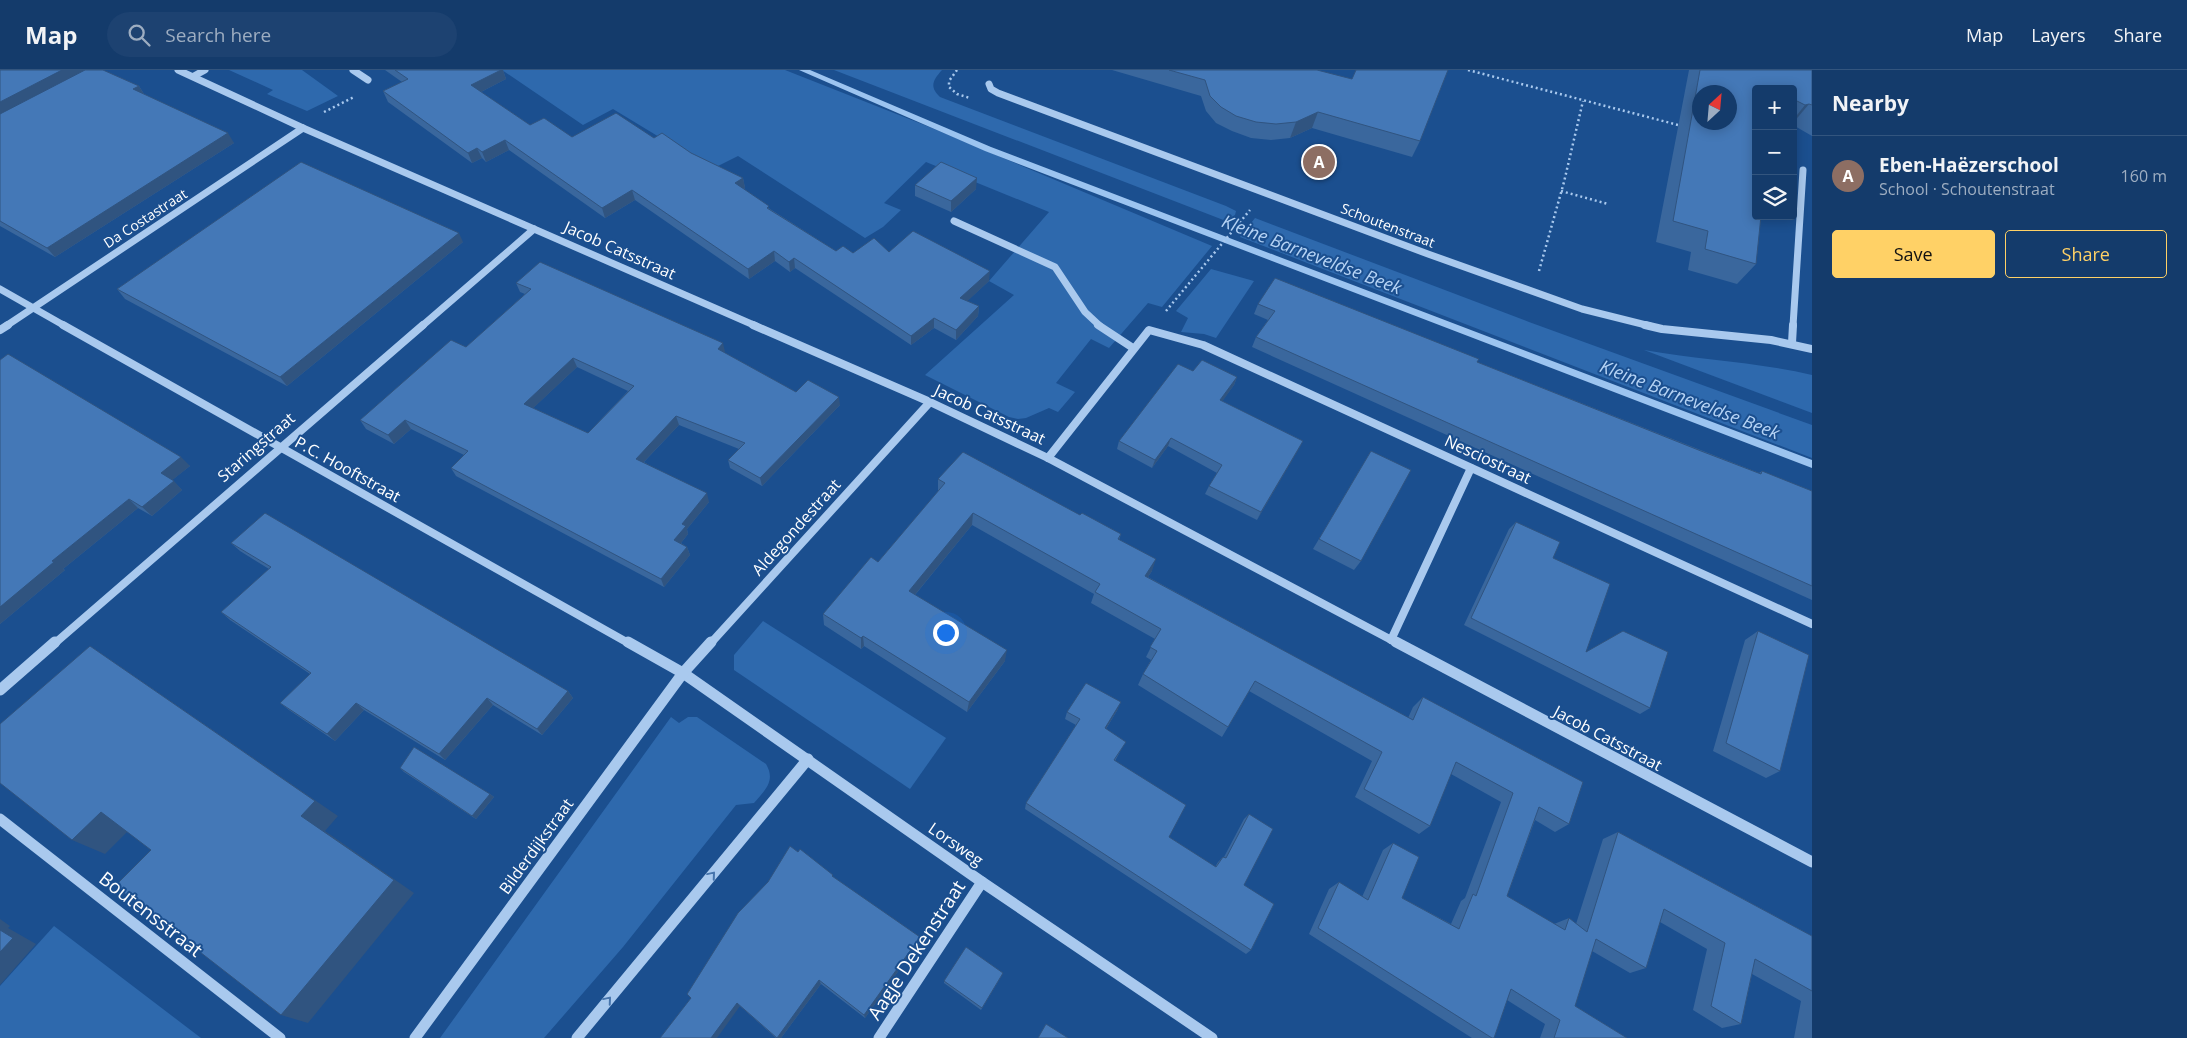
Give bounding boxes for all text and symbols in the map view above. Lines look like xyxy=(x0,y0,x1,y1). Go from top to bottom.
search box xyxy=(107,12,457,57)
text: Map xyxy=(25,18,77,51)
icon: search xyxy=(125,21,153,49)
text: Search here xyxy=(165,22,271,48)
text: Map xyxy=(1966,23,2003,47)
text: Layers xyxy=(2031,23,2086,47)
text: Share xyxy=(2114,23,2162,47)
north arrow xyxy=(1692,85,1737,130)
map controls xyxy=(1752,85,1797,220)
button: + xyxy=(1752,85,1797,130)
text: Nearby xyxy=(1832,89,1909,117)
button: − xyxy=(1752,130,1797,175)
pin: A xyxy=(1303,143,1335,181)
text: Eben-Haëzerschool xyxy=(1879,152,2059,178)
text: A xyxy=(1842,165,1854,187)
text: 160 m xyxy=(2121,165,2167,187)
button: layers xyxy=(1752,175,1797,220)
text: School · Schoutenstraat xyxy=(1879,178,2055,200)
street label: Da Costastraat xyxy=(99,184,191,252)
street label: Schoutenstraat xyxy=(1338,198,1438,252)
water label: Kleine Barneveldse Beek xyxy=(1219,209,1406,300)
street label: Jacob Catsstraat xyxy=(559,215,680,285)
button: Save xyxy=(1832,230,1995,278)
button: Share xyxy=(2005,230,2167,278)
water label: Kleine Barneveldse Beek xyxy=(1597,354,1784,445)
street label: Jacob Catsstraat xyxy=(929,378,1049,449)
street label: Staringstraat xyxy=(213,407,300,487)
street label: Nesciostraat xyxy=(1441,429,1535,489)
street label: P.C. Hooftstraat xyxy=(291,431,405,507)
street label: Aldegondestraat xyxy=(747,474,846,580)
your location xyxy=(933,620,959,646)
street label: Jacob Catsstraat xyxy=(1548,699,1666,776)
street label: Bilderdijkstraat xyxy=(494,793,578,898)
street label: Lorsweg xyxy=(924,817,988,871)
street label: Boutensstraat xyxy=(94,865,208,963)
one-way arrow xyxy=(706,872,715,881)
street label: Aagje Dekenstraat xyxy=(861,875,971,1025)
one-way arrow xyxy=(603,997,612,1006)

